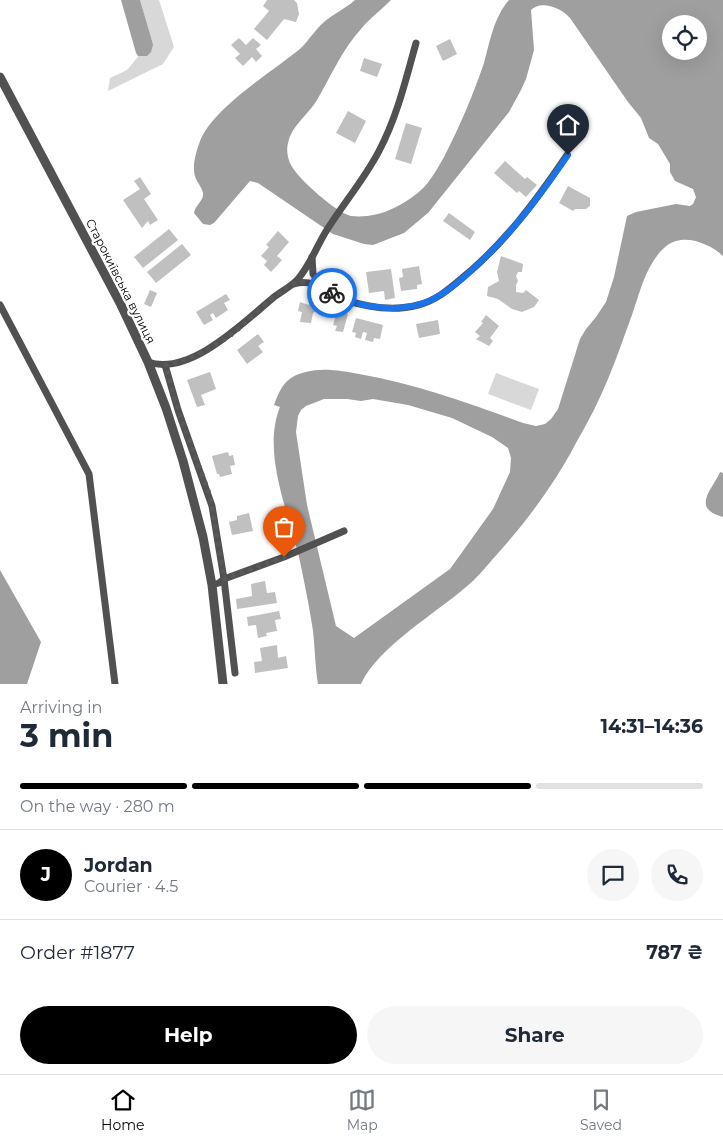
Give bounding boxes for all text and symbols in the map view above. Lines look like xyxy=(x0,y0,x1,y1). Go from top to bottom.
map controls xyxy=(662,15,707,60)
button: locate xyxy=(662,15,707,60)
pin xyxy=(547,104,589,155)
icon: home xyxy=(554,111,582,139)
street label: Старокиївська вулиця xyxy=(83,216,159,346)
courier xyxy=(307,268,357,318)
icon: bike xyxy=(318,279,346,307)
pin xyxy=(263,506,305,557)
icon: bag xyxy=(270,513,298,541)
text: Arriving in xyxy=(20,698,102,717)
text: 14:31–14:36 xyxy=(601,715,703,738)
text: 3 min xyxy=(20,716,113,755)
text: On the way · 280 m xyxy=(20,797,175,816)
button: chat xyxy=(587,849,639,901)
button: phone xyxy=(651,849,703,901)
text: Jordan xyxy=(84,854,153,877)
text: J xyxy=(41,863,51,886)
text: Courier · 4.5 xyxy=(84,877,178,896)
text: Order #1877 xyxy=(20,941,135,964)
text: 787 ₴ xyxy=(646,941,703,964)
button: Help xyxy=(20,1006,357,1064)
button: Share xyxy=(367,1006,703,1064)
tab: Home xyxy=(101,1086,145,1134)
tab: Map xyxy=(347,1086,378,1134)
tab: Saved xyxy=(580,1086,622,1134)

